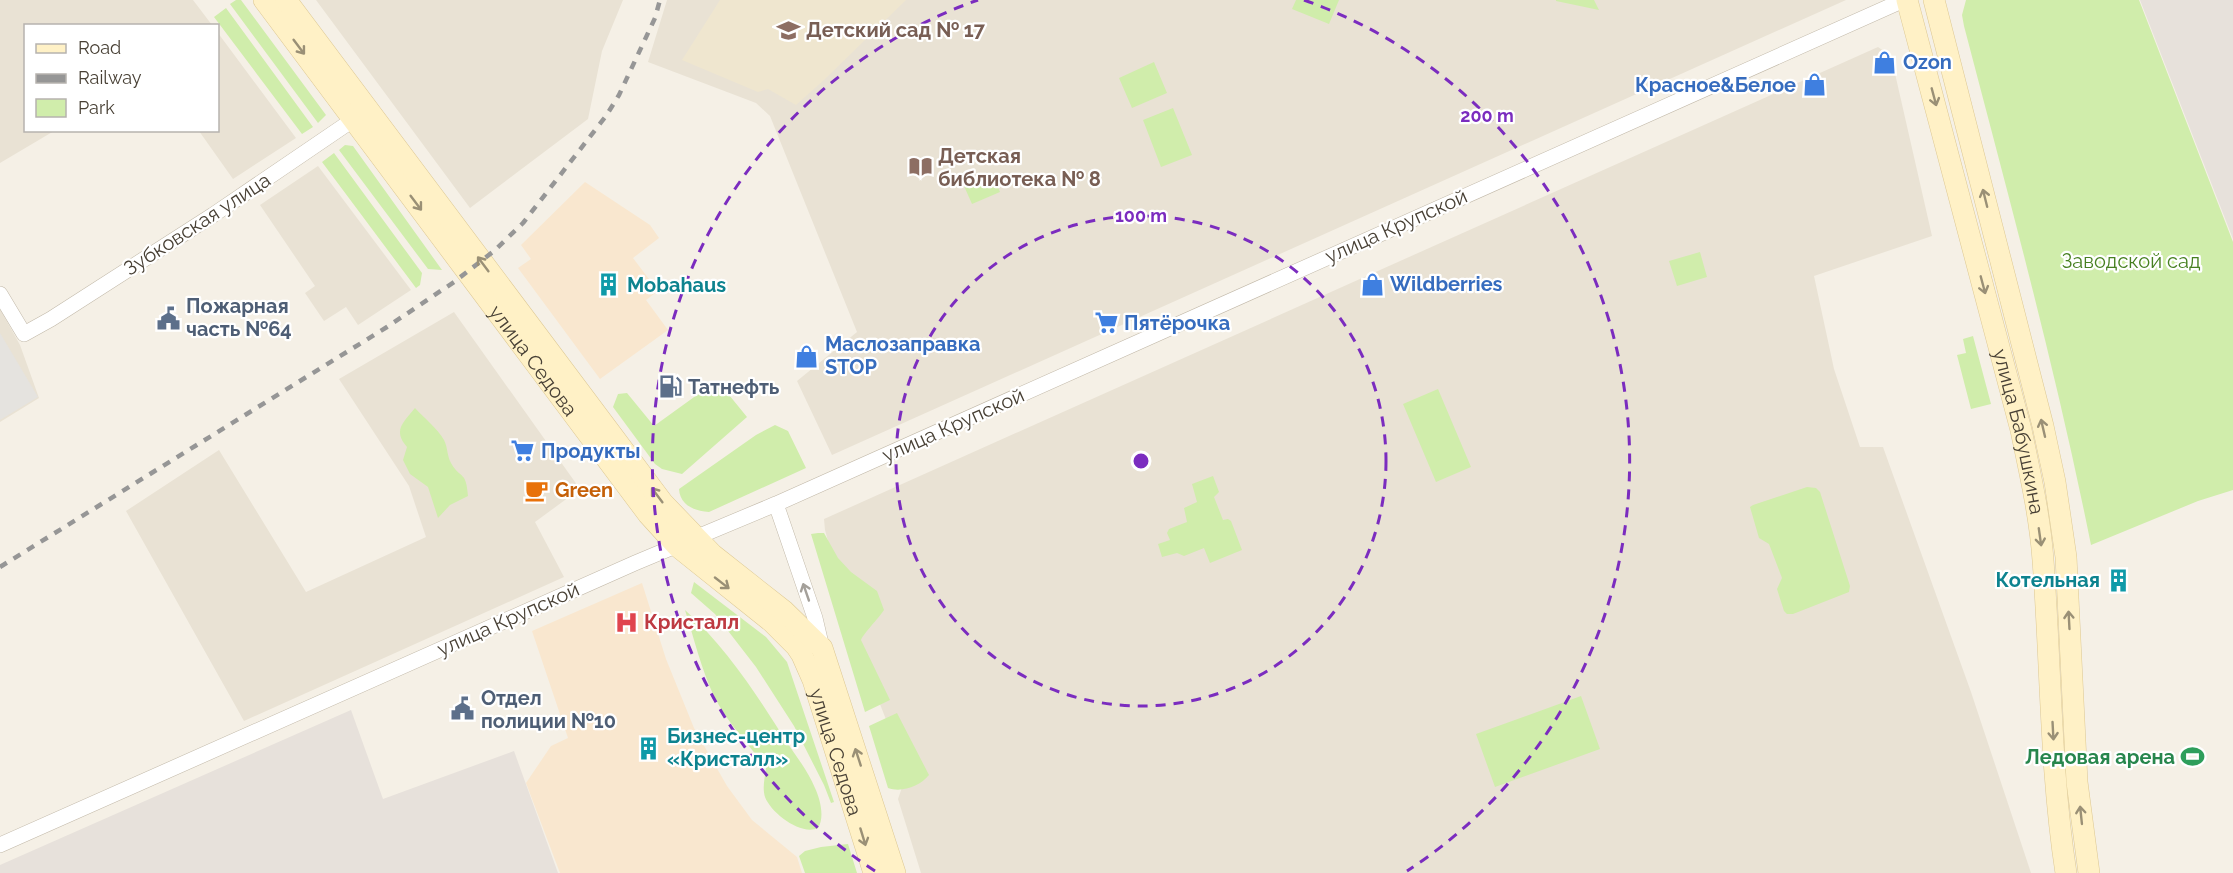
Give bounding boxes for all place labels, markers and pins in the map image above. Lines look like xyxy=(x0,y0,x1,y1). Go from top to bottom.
school or university icon: Детский сад № 17 xyxy=(775,17,801,43)
place label: Детский сад № 17 xyxy=(806,18,986,42)
shop icon: Ozon xyxy=(1872,49,1898,75)
place label: Ozon xyxy=(1903,50,1952,74)
shop icon: Красное&Белое xyxy=(1801,72,1827,98)
place label: Красное&Белое xyxy=(1635,73,1796,97)
place label: Детская библиотека № 8 xyxy=(938,144,1101,191)
library icon: Детская библиотека № 8 xyxy=(907,154,933,180)
shop icon: Wildberries xyxy=(1359,271,1385,297)
building icon: Mobahaus xyxy=(596,272,622,298)
place label: Wildberries xyxy=(1390,272,1503,296)
place label: Mobahaus xyxy=(627,273,726,297)
place label: Пожарная часть №64 xyxy=(186,294,292,341)
public building icon: Пожарная часть №64 xyxy=(155,305,181,331)
supermarket icon: Пятёрочка xyxy=(1093,310,1119,336)
place label: Пятёрочка xyxy=(1124,311,1230,335)
place label: Маслозаправка STOP xyxy=(825,332,980,379)
shop icon: Маслозаправка STOP xyxy=(794,343,820,369)
fuel station icon: Татнефть xyxy=(657,374,683,400)
place label: Татнефть xyxy=(688,375,780,399)
supermarket icon: Продукты xyxy=(510,438,536,464)
place label: Продукты xyxy=(541,439,641,463)
centre of rings xyxy=(1131,451,1151,471)
cafe icon: Green xyxy=(524,477,550,503)
place label: Green xyxy=(555,478,613,502)
building icon: Котельная xyxy=(2105,567,2131,593)
place label: Котельная xyxy=(1996,568,2100,592)
hospital icon: Кристалл xyxy=(613,609,639,635)
place label: Кристалл xyxy=(644,610,739,634)
place label: Отдел полиции №10 xyxy=(481,686,616,733)
public building icon: Отдел полиции №10 xyxy=(450,696,476,722)
place label: Бизнес-центр «Кристалл» xyxy=(667,724,805,771)
building icon: Бизнес-центр «Кристалл» xyxy=(636,735,662,761)
sports icon: Ледовая арена xyxy=(2180,744,2206,770)
place label: Ледовая арена xyxy=(2025,745,2175,769)

